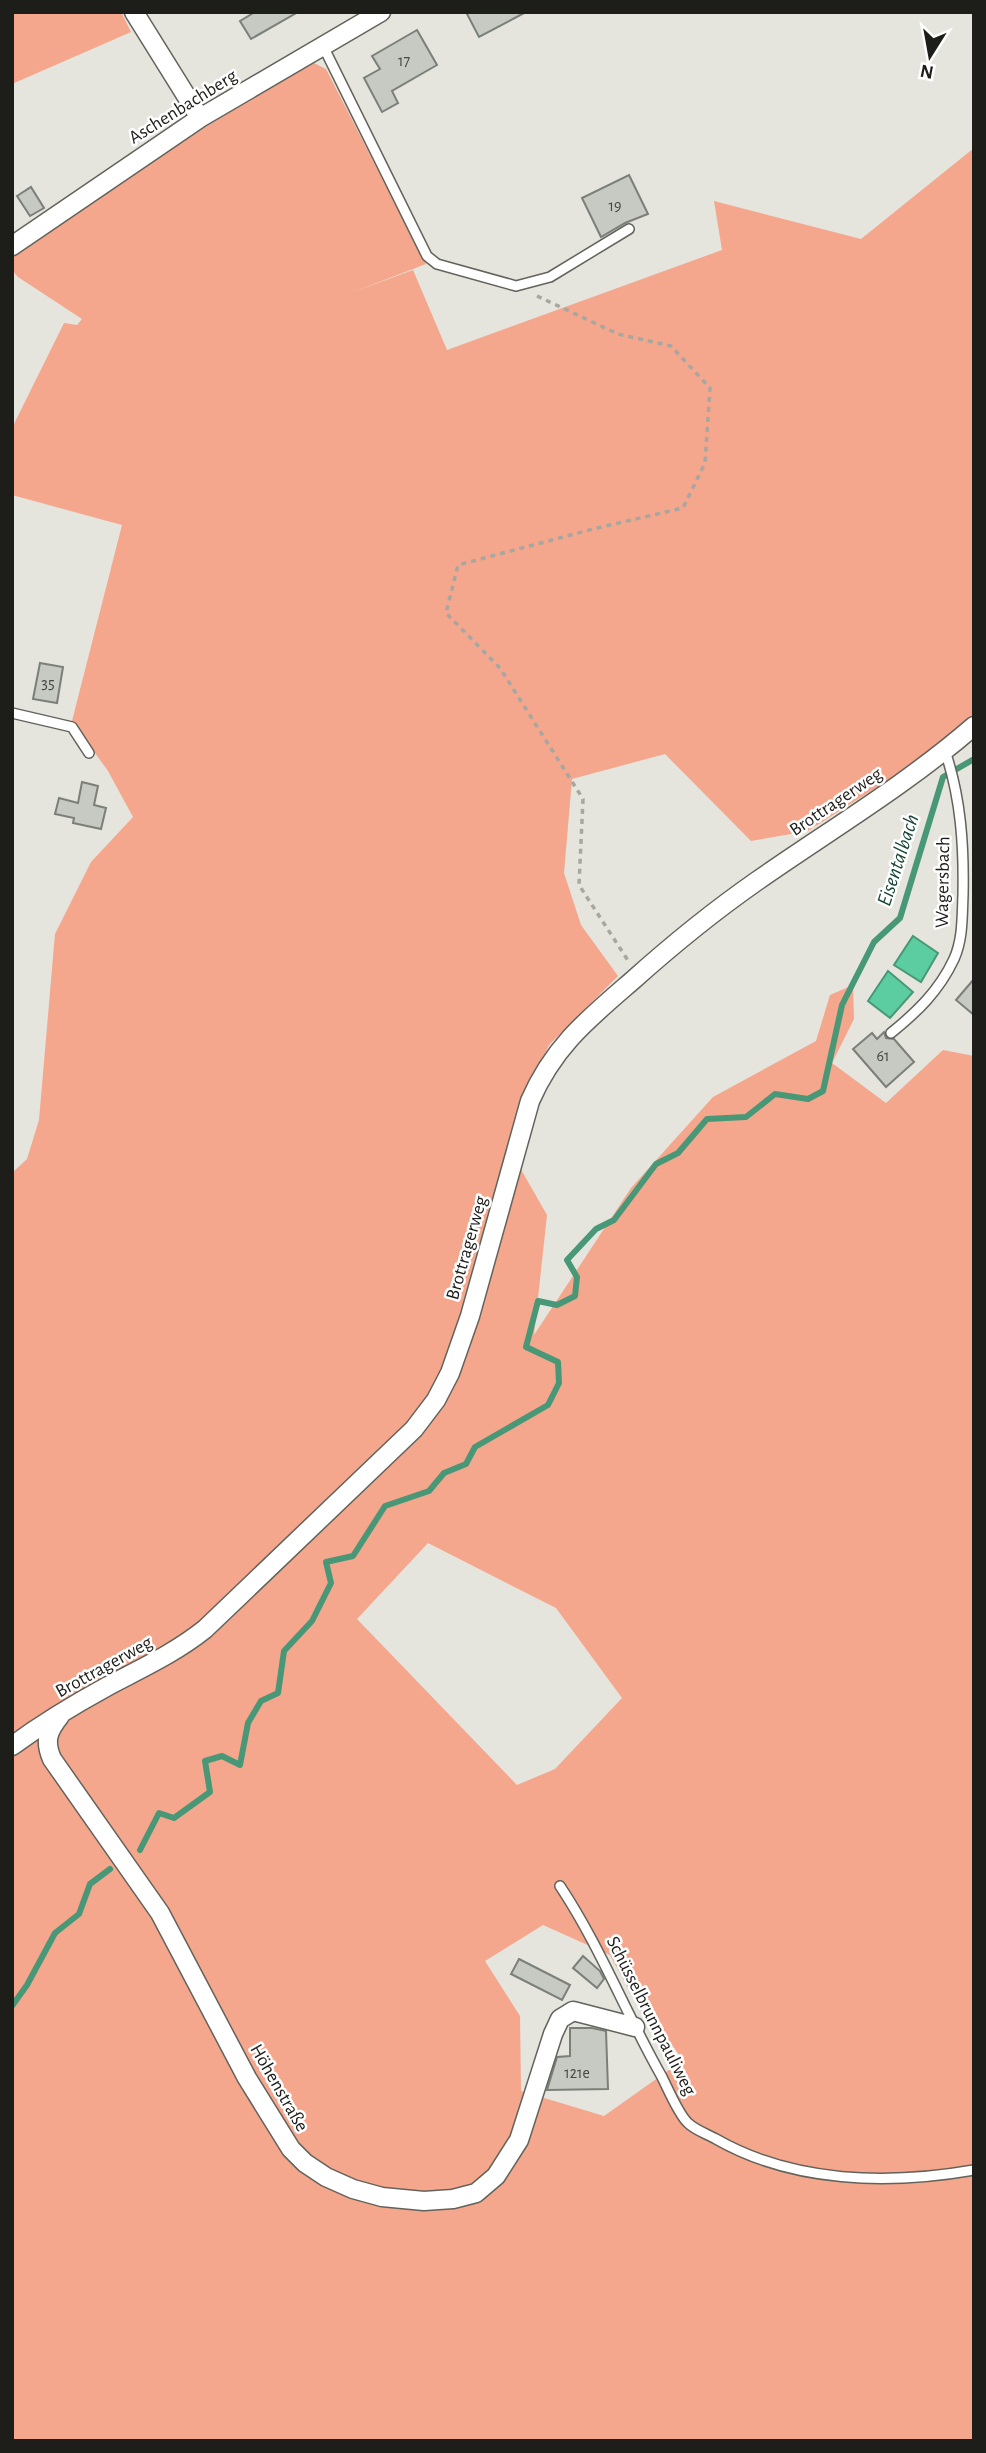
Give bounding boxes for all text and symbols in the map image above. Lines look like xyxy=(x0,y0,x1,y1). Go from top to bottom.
north arrow xyxy=(895,21,965,91)
house number: 17 xyxy=(398,53,410,69)
text: N xyxy=(919,61,935,82)
street label: Aschenbachberg xyxy=(126,66,241,148)
house number: 19 xyxy=(608,198,622,214)
house number: 35 xyxy=(41,675,55,691)
street label: Brottragerweg xyxy=(786,764,886,840)
water label: Eisentalbach xyxy=(873,812,923,908)
street label: Wagersbach xyxy=(933,836,953,928)
house number: 61 xyxy=(876,1048,890,1064)
street label: Brottragerweg xyxy=(443,1193,491,1302)
street label: Brottragerweg xyxy=(53,1632,156,1701)
street label: Schüsselbrunnpauliweg xyxy=(603,1934,700,2099)
street label: Höhenstraße xyxy=(246,2041,312,2135)
house number: 121e xyxy=(564,2065,590,2081)

